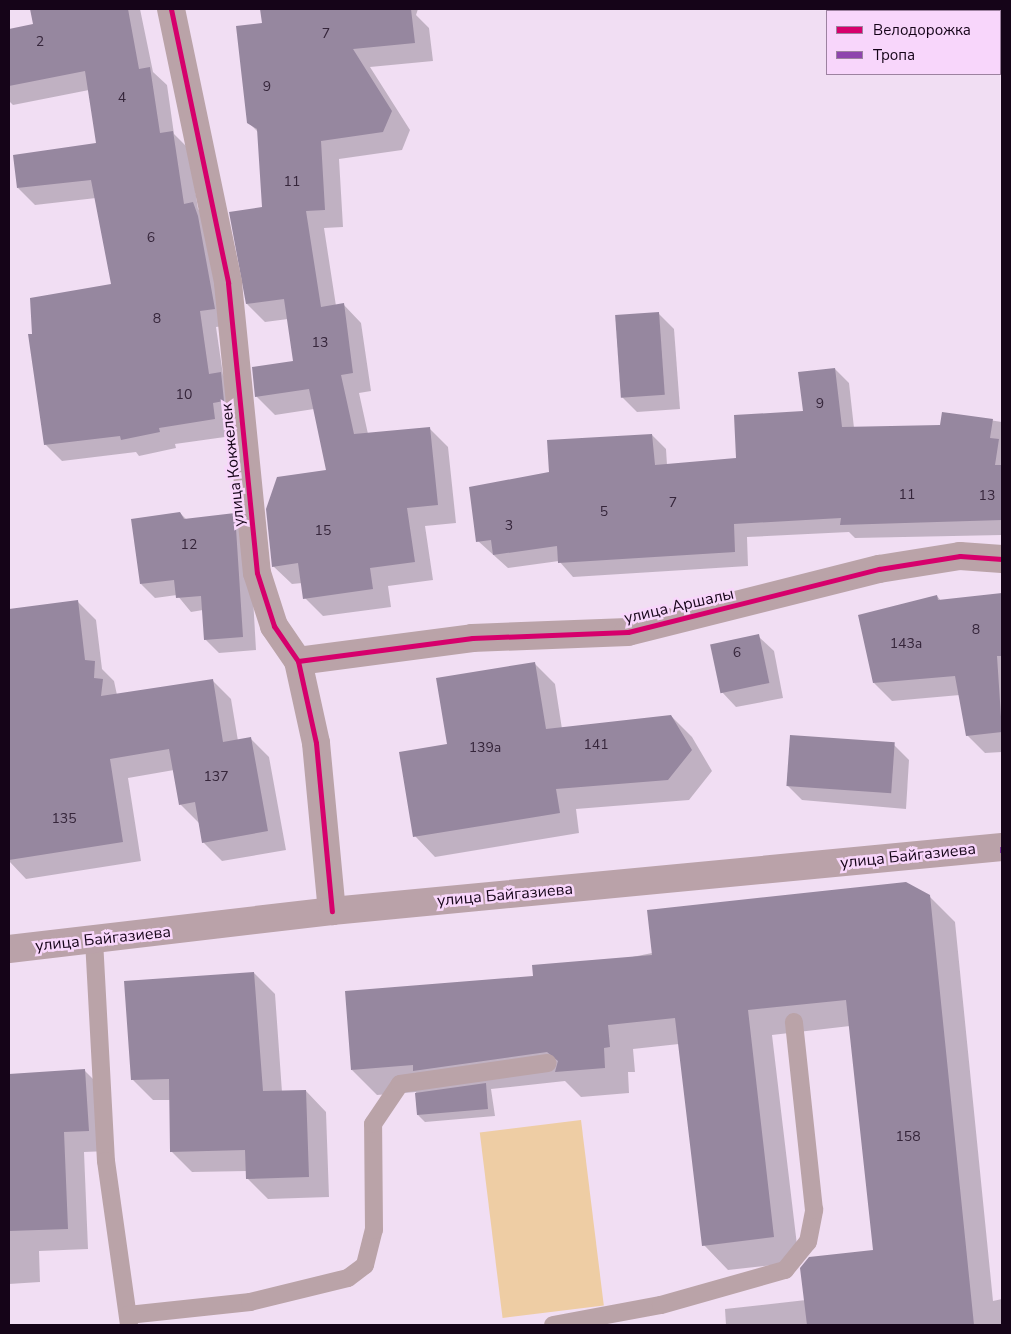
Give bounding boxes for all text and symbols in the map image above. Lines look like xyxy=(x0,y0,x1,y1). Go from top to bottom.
legend xyxy=(826,10,1001,75)
text: Велодорожка xyxy=(873,20,971,40)
house number: 7 xyxy=(322,26,330,42)
house number: 2 xyxy=(36,34,44,50)
text: Тропа xyxy=(873,45,915,65)
house number: 9 xyxy=(263,79,271,95)
house number: 4 xyxy=(118,90,126,106)
house number: 11 xyxy=(284,174,300,190)
house number: 6 xyxy=(147,230,155,246)
house number: 8 xyxy=(153,311,161,327)
house number: 13 xyxy=(312,335,328,351)
house number: 10 xyxy=(176,387,192,403)
house number: 9 xyxy=(816,396,824,412)
street label: улица Кокжелек xyxy=(217,402,249,528)
house number: 11 xyxy=(899,487,915,503)
house number: 13 xyxy=(979,488,995,504)
house number: 7 xyxy=(669,495,677,511)
house number: 5 xyxy=(600,504,608,520)
house number: 3 xyxy=(505,518,513,534)
house number: 15 xyxy=(315,523,331,539)
house number: 12 xyxy=(181,537,197,553)
street label: улица Аршалы xyxy=(622,584,736,628)
house number: 8 xyxy=(972,622,980,638)
house number: 143а xyxy=(890,636,922,652)
house number: 6 xyxy=(733,645,741,661)
house number: 141 xyxy=(583,737,609,753)
house number: 139а xyxy=(469,740,501,756)
house number: 137 xyxy=(203,769,229,785)
house number: 135 xyxy=(51,811,77,827)
street label: улица Байгазиева xyxy=(839,839,977,873)
street label: улица Байгазиева xyxy=(436,880,574,910)
street label: улица Байгазиева xyxy=(34,922,172,956)
house number: 158 xyxy=(895,1129,921,1145)

